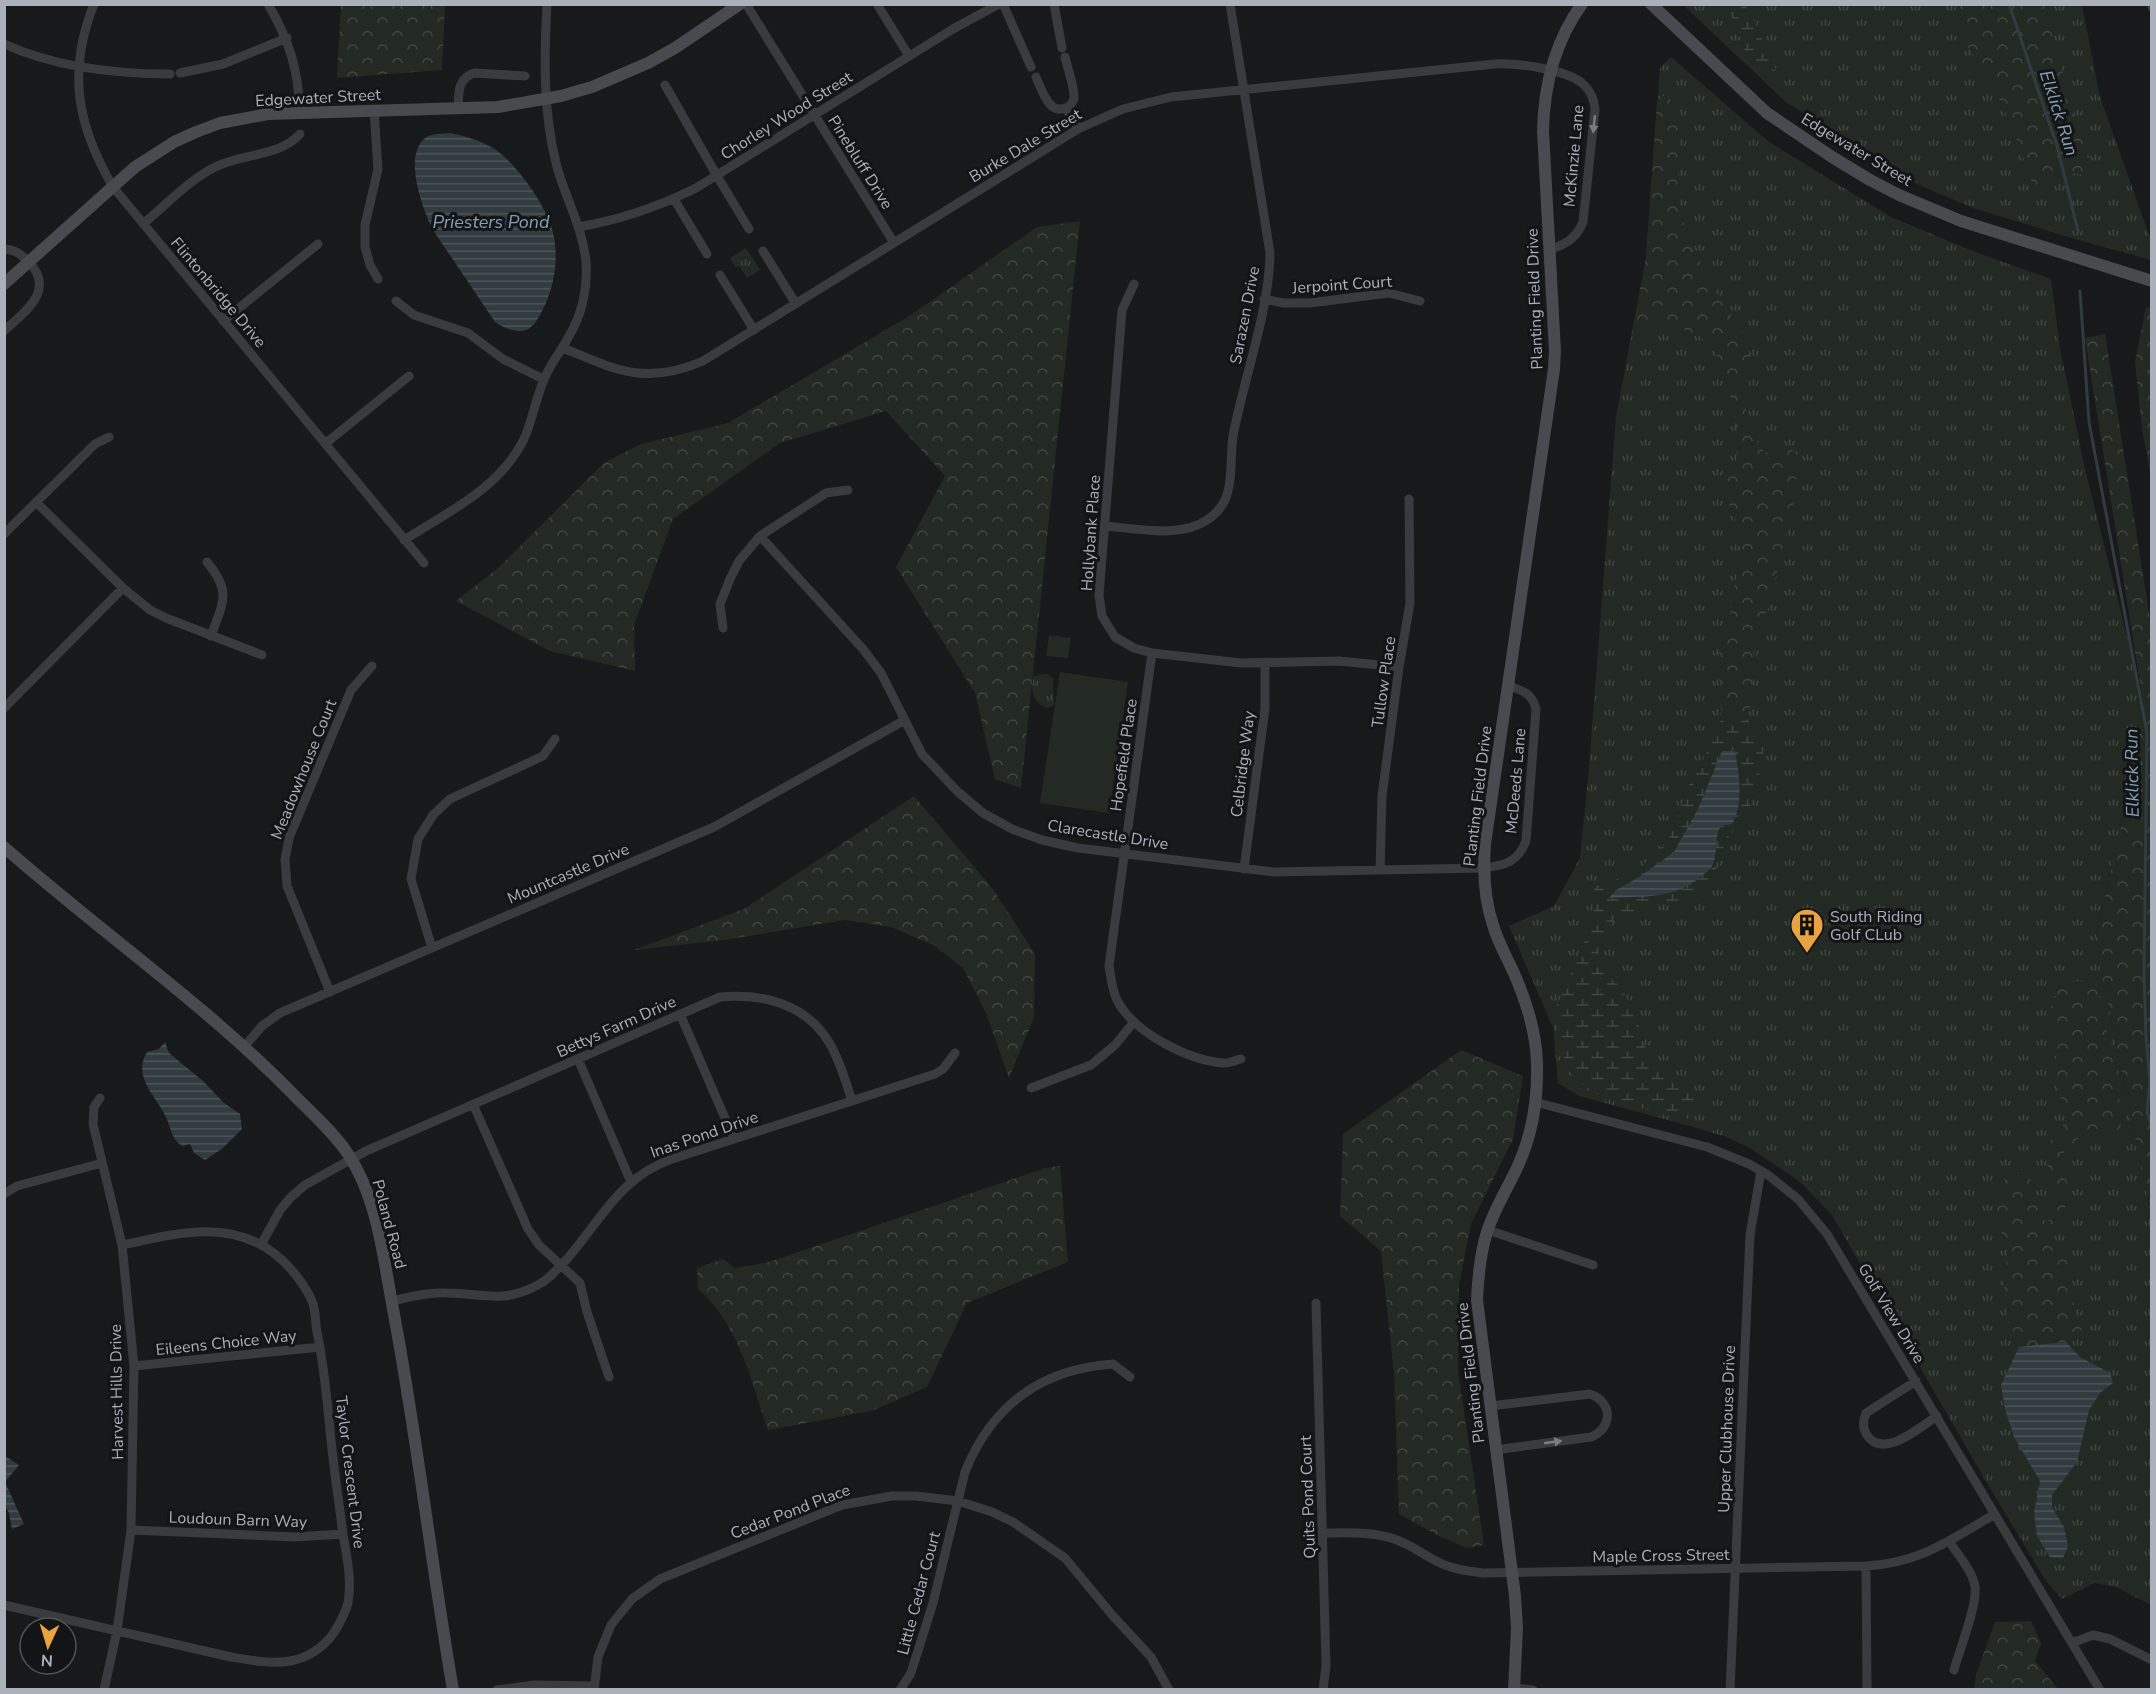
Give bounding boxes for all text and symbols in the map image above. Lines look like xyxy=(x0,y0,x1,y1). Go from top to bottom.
street label: Chorley Wood Street xyxy=(716,66,857,165)
water label: Elklick Run xyxy=(2034,67,2084,159)
street label: Edgewater Street xyxy=(255,84,382,112)
street label: Burke Dale Street xyxy=(965,103,1086,188)
street label: McKinzie Lane xyxy=(1559,104,1589,208)
street label: Edgewater Street xyxy=(1797,108,1916,192)
street label: Pinebluff Drive xyxy=(822,111,898,214)
one-way arrow xyxy=(1589,115,1598,134)
water label: Priesters Pond xyxy=(432,210,550,234)
street label: Planting Field Drive xyxy=(1522,228,1548,370)
street label: Flintonbridge Drive xyxy=(166,233,271,353)
street label: Sarazen Drive xyxy=(1225,264,1265,366)
street label: Jerpoint Court xyxy=(1290,271,1393,300)
street label: Hollybank Place xyxy=(1076,474,1106,592)
street label: Tullow Place xyxy=(1367,635,1401,729)
street label: Meadowhouse Court xyxy=(266,696,342,843)
street label: Hopefield Place xyxy=(1105,697,1143,813)
street label: Celbridge Way xyxy=(1226,709,1261,819)
street label: Planting Field Drive xyxy=(1458,725,1498,868)
street label: McDeeds Lane xyxy=(1500,727,1532,835)
water label: Elklick Run xyxy=(2119,728,2145,818)
street label: Clarecastle Drive xyxy=(1046,815,1170,855)
street label: Mountcastle Drive xyxy=(504,838,633,910)
place label: South Riding Golf CLub xyxy=(1830,906,1922,946)
building icon: South Riding Golf CLub xyxy=(1789,907,1825,954)
street label: Bettys Farm Drive xyxy=(553,991,680,1063)
street label: Inas Pond Drive xyxy=(647,1106,761,1164)
street label: Poland Road xyxy=(367,1177,412,1271)
street label: Golf View Drive xyxy=(1853,1259,1930,1368)
street label: Planting Field Drive xyxy=(1451,1301,1491,1444)
street label: Harvest Hills Drive xyxy=(105,1324,129,1460)
street label: Eileens Choice Way xyxy=(155,1325,298,1361)
street label: Upper Clubhouse Drive xyxy=(1713,1345,1741,1513)
street label: Taylor Crescent Drive xyxy=(330,1395,370,1550)
street label: Quits Pond Court xyxy=(1295,1435,1321,1559)
one-way arrow xyxy=(1544,1438,1563,1447)
street label: Cedar Pond Place xyxy=(727,1479,853,1545)
street label: Loudoun Barn Way xyxy=(168,1507,308,1533)
street label: Little Cedar Court xyxy=(892,1529,946,1657)
street label: Maple Cross Street xyxy=(1592,1544,1730,1568)
north arrow xyxy=(18,1616,78,1676)
text: N xyxy=(40,1649,54,1671)

